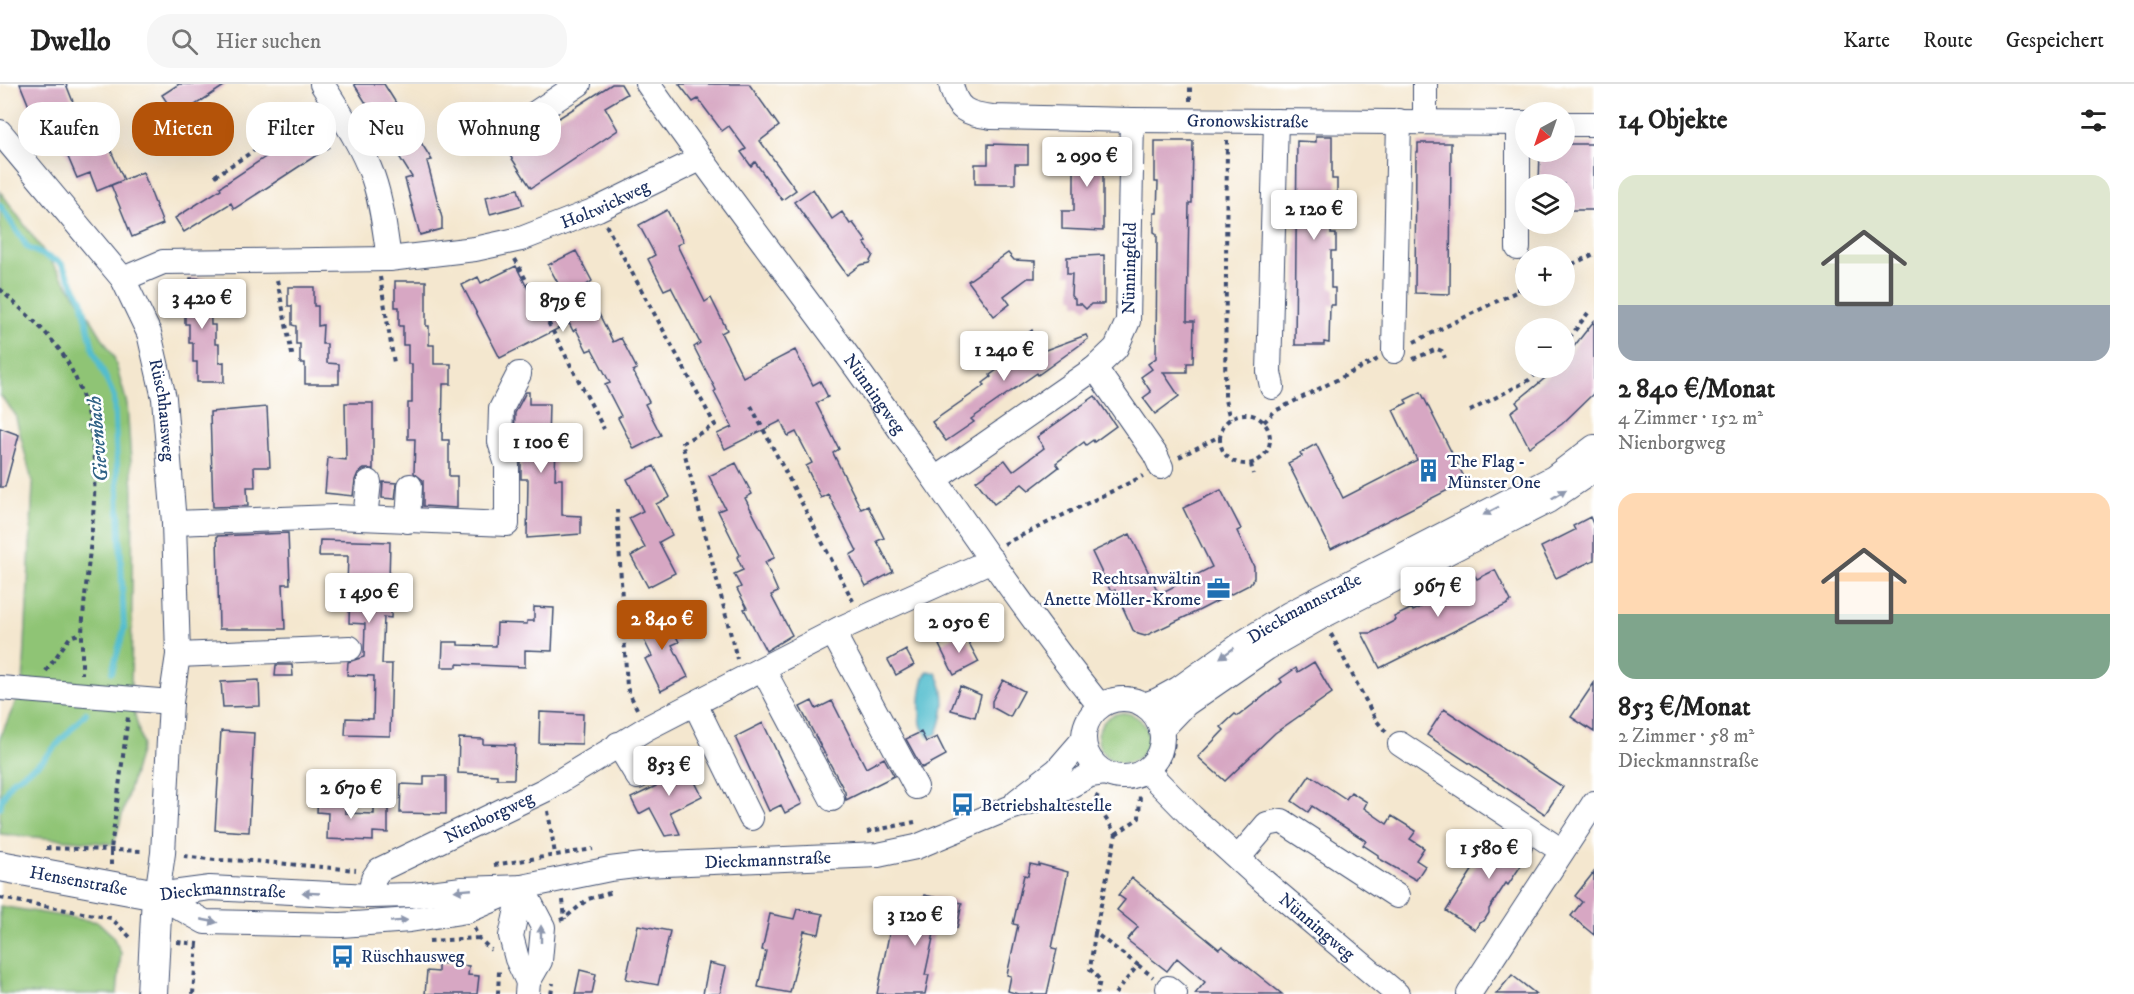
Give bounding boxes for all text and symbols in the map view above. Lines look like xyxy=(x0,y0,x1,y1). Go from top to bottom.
search box xyxy=(147,14,567,68)
text: Dwello xyxy=(30,24,111,59)
icon: search xyxy=(168,25,201,58)
text: Hier suchen xyxy=(216,28,321,55)
text: Karte xyxy=(1843,28,1890,54)
text: Route xyxy=(1923,28,1973,54)
text: Gespeichert xyxy=(2006,28,2104,54)
chip: Kaufen xyxy=(18,102,120,156)
chip: Mieten xyxy=(132,102,234,156)
chip: Filter xyxy=(246,102,336,156)
chip: Neu xyxy=(348,102,425,156)
chip: Wohnung xyxy=(437,102,561,156)
north arrow xyxy=(1515,102,1575,162)
map controls xyxy=(1515,102,1575,378)
text: 14 Objekte xyxy=(1618,104,1728,137)
icon: filters xyxy=(2077,104,2110,137)
street label: Gronowskistraße xyxy=(1187,110,1309,133)
pin: 2 090 € xyxy=(1032,137,1142,188)
text: 2 090 € xyxy=(1056,144,1118,169)
button: layers xyxy=(1515,174,1575,234)
street label: Holtwickweg xyxy=(558,175,654,234)
pin: 2 120 € xyxy=(1259,190,1369,241)
text: 2 120 € xyxy=(1285,197,1343,222)
icon: home xyxy=(1810,214,1918,322)
street label: Nünningfeld xyxy=(1118,222,1142,315)
button: + xyxy=(1515,246,1575,306)
pin: 3 420 € xyxy=(147,279,257,330)
pin: 879 € xyxy=(521,282,605,333)
text: 3 420 € xyxy=(172,286,232,311)
text: 879 € xyxy=(540,289,586,314)
button: − xyxy=(1515,318,1575,378)
pin: 1 240 € xyxy=(949,331,1059,382)
text: 1 240 € xyxy=(974,338,1034,363)
street label: Nünningweg xyxy=(838,350,910,439)
street label: Rüschhausweg xyxy=(143,357,179,462)
text: 2 840 €/Monat xyxy=(1618,373,1775,406)
water label: Gievenbach xyxy=(82,395,115,483)
text: 4 Zimmer · 152 m² xyxy=(1618,406,1763,431)
pin: 1 100 € xyxy=(486,423,596,474)
text: 1 100 € xyxy=(513,430,569,455)
text: Nienborgweg xyxy=(1618,431,1725,456)
place label: The Flag - Münster One xyxy=(1447,451,1541,494)
building icon: The Flag - Münster One xyxy=(1416,458,1442,484)
one-way arrow xyxy=(1551,489,1567,500)
one-way arrow xyxy=(1483,506,1500,516)
icon: home xyxy=(1810,532,1918,640)
pin: 967 € xyxy=(1396,567,1480,618)
place label: Rechtsanwältin Anette Möller-Krome xyxy=(1044,568,1202,611)
street label: Dieckmannstraße xyxy=(1244,569,1365,649)
pin: 1 490 € xyxy=(314,573,424,624)
text: 967 € xyxy=(1415,574,1461,599)
office icon: Rechtsanwältin Anette Möller-Krome xyxy=(1206,575,1232,601)
text: 1 490 € xyxy=(339,580,399,605)
pin: 2 840 € xyxy=(607,600,717,651)
pin: 2 050 € xyxy=(904,603,1014,654)
text: 2 840 € xyxy=(631,607,693,632)
text: 2 050 € xyxy=(928,610,990,635)
one-way arrow xyxy=(1220,647,1236,659)
text: 853 €/Monat xyxy=(1618,691,1751,724)
text: 2 Zimmer · 58 m² xyxy=(1618,724,1754,749)
pin: 853 € xyxy=(627,746,711,797)
text: Dieckmannstraße xyxy=(1618,749,1759,774)
text: 853 € xyxy=(647,753,691,778)
pin: 2 670 € xyxy=(296,769,406,820)
text: 2 670 € xyxy=(320,776,382,801)
street label: Nienborgweg xyxy=(441,787,538,849)
bus stop icon: Betriebshaltestelle xyxy=(950,792,976,818)
place label: Betriebshaltestelle xyxy=(981,795,1112,817)
pin: 1 580 € xyxy=(1434,829,1544,880)
text: 1 580 € xyxy=(1460,836,1518,861)
street label: Dieckmannstraße xyxy=(704,847,832,874)
street label: Hensenstraße xyxy=(28,862,129,901)
street label: Dieckmannstraße xyxy=(158,877,286,907)
one-way arrow xyxy=(454,885,473,895)
one-way arrow xyxy=(302,888,321,897)
street label: Nünningweg xyxy=(1274,889,1359,966)
pin: 3 120 € xyxy=(860,896,970,947)
text: 3 120 € xyxy=(887,903,943,928)
one-way arrow xyxy=(200,917,219,926)
one-way arrow xyxy=(389,917,408,926)
one-way arrow xyxy=(536,924,546,943)
bus stop icon: Rüschhausweg xyxy=(330,943,356,969)
place label: Rüschhausweg xyxy=(361,946,465,968)

